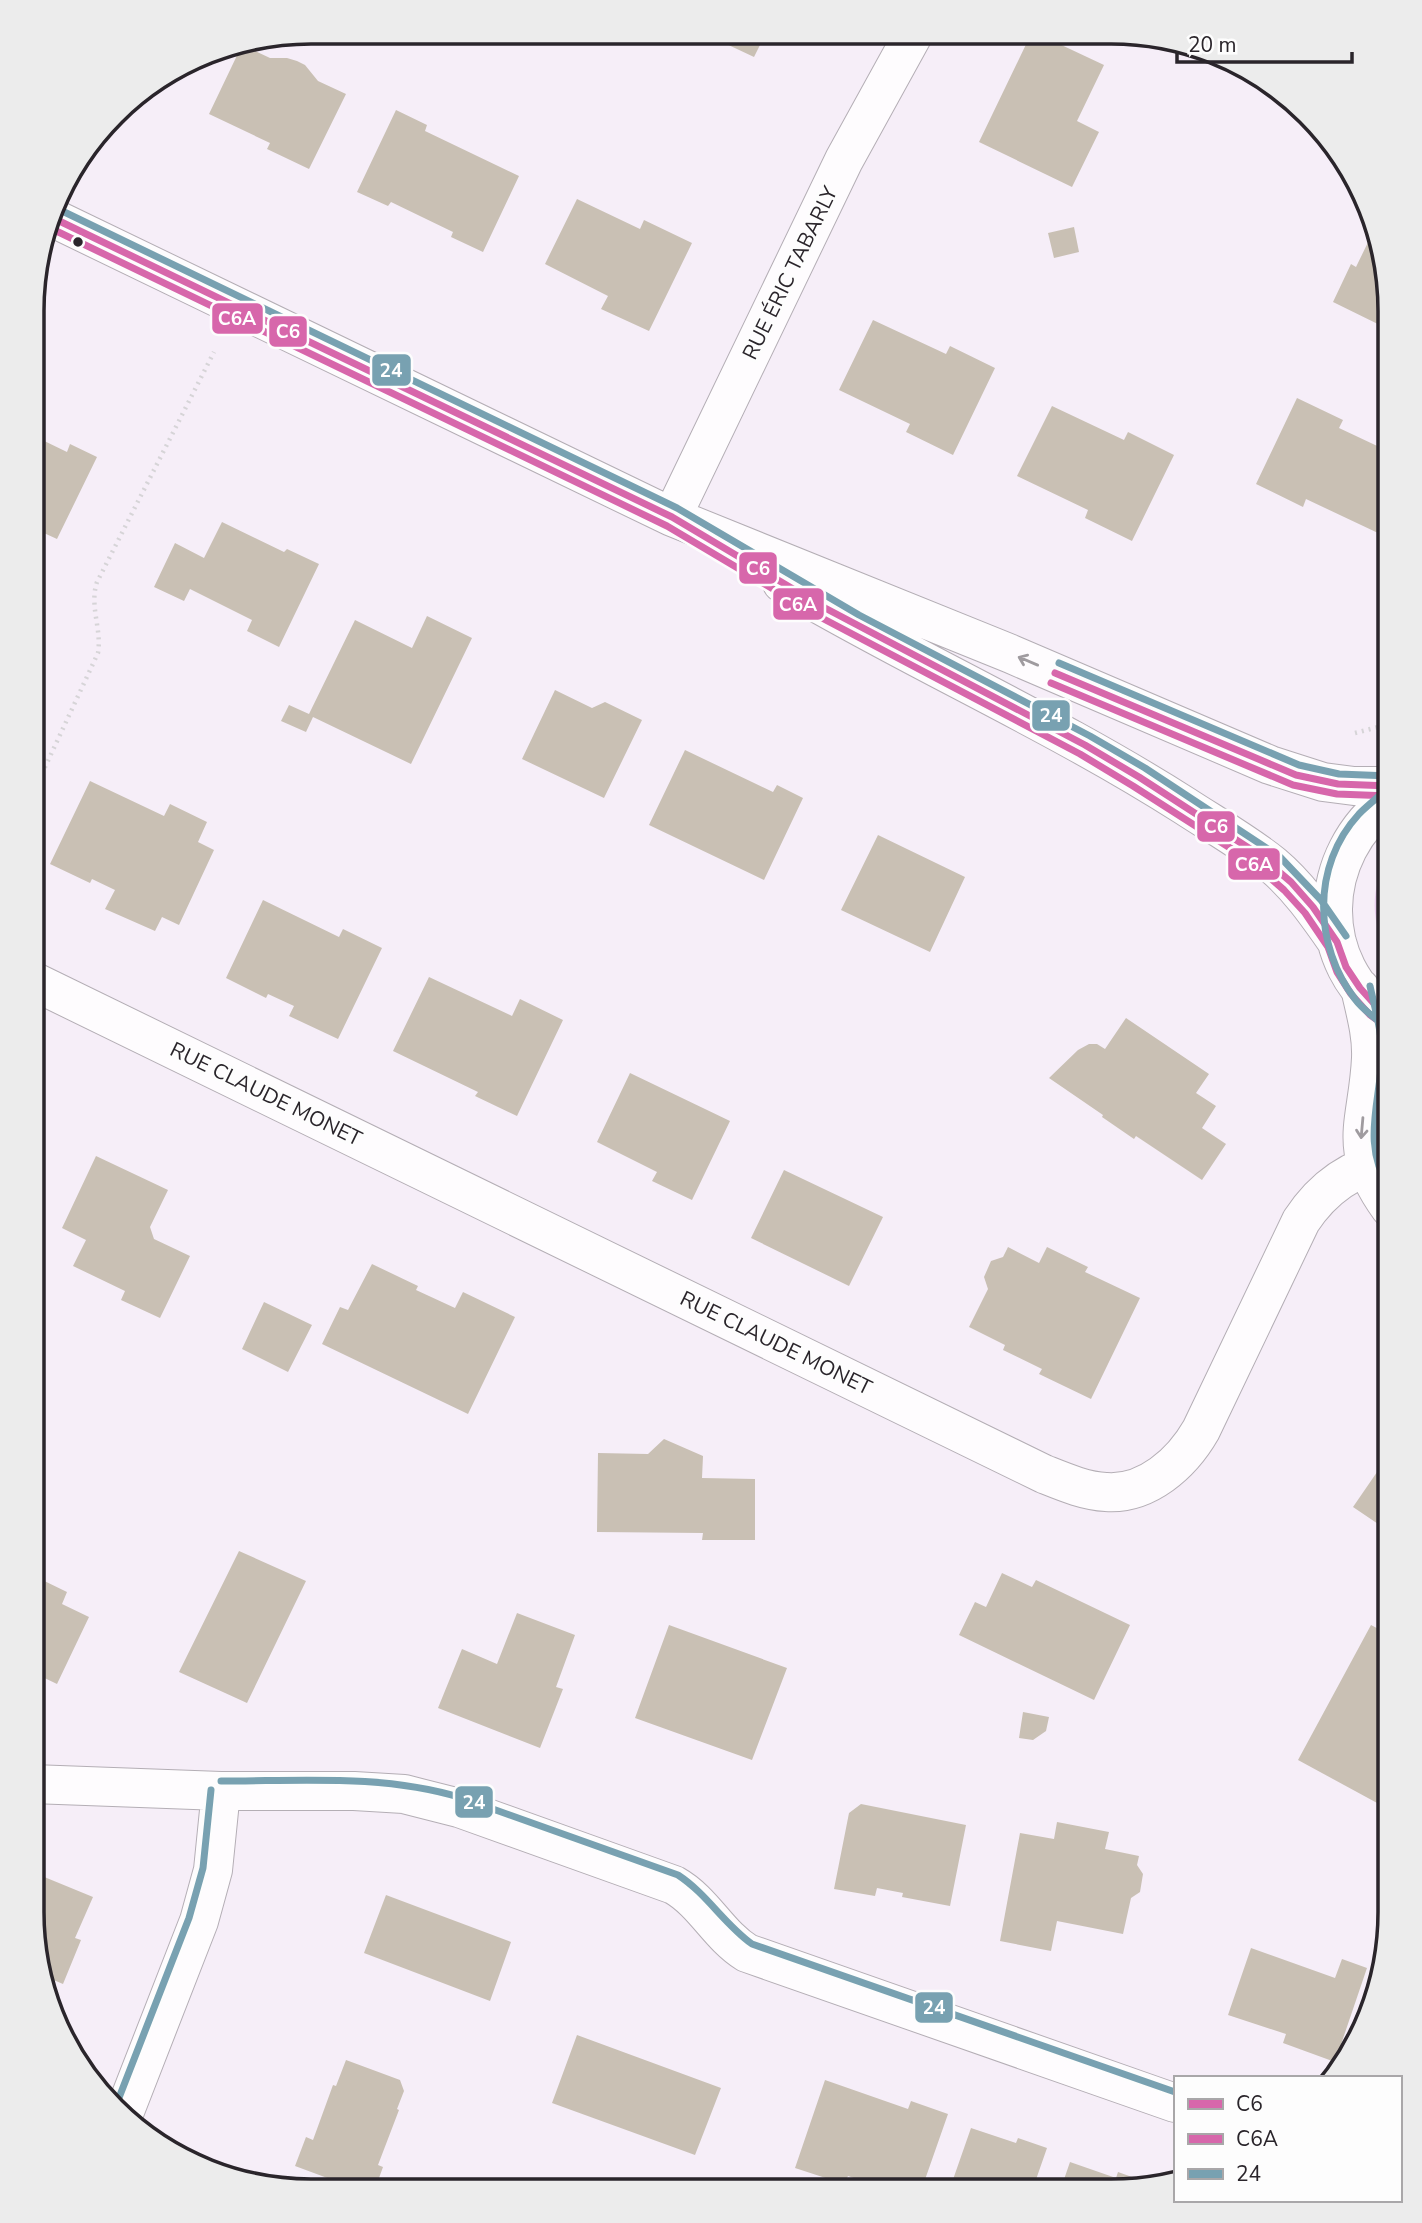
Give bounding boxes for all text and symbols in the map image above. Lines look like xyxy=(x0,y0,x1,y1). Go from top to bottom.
scale bar xyxy=(1177,21,1352,65)
text: 20 m xyxy=(1188,31,1237,59)
street label: RUE ÉRIC TABARLY xyxy=(736,181,844,364)
unlabelled marker xyxy=(71,235,85,249)
line badge: C6A xyxy=(211,302,264,335)
text: C6A xyxy=(218,306,257,332)
line badge: C6 xyxy=(268,315,308,348)
text: C6 xyxy=(276,319,300,345)
line badge: 24 xyxy=(371,353,412,387)
text: 24 xyxy=(380,358,402,384)
line badge: C6 xyxy=(738,551,778,585)
text: C6 xyxy=(746,556,770,582)
line badge: C6A xyxy=(772,587,825,621)
text: C6A xyxy=(779,592,818,618)
one-way arrow xyxy=(1018,654,1039,667)
line badge: 24 xyxy=(1031,699,1071,732)
text: 24 xyxy=(1040,703,1062,729)
line badge: C6 xyxy=(1196,810,1236,843)
text: C6 xyxy=(1204,814,1228,840)
line badge: C6A xyxy=(1227,847,1281,881)
text: C6A xyxy=(1235,852,1274,878)
street label: RUE CLAUDE MONET xyxy=(165,1035,367,1153)
one-way arrow xyxy=(1355,1117,1368,1139)
street label: RUE CLAUDE MONET xyxy=(675,1284,877,1402)
line badge: 24 xyxy=(454,1785,494,1819)
text: 24 xyxy=(463,1790,485,1816)
line badge: 24 xyxy=(914,1991,954,2024)
text: 24 xyxy=(923,1995,945,2021)
legend xyxy=(1174,2076,1401,2202)
text: C6 xyxy=(1236,2090,1263,2118)
text: C6A xyxy=(1236,2125,1278,2153)
text: 24 xyxy=(1236,2160,1261,2188)

